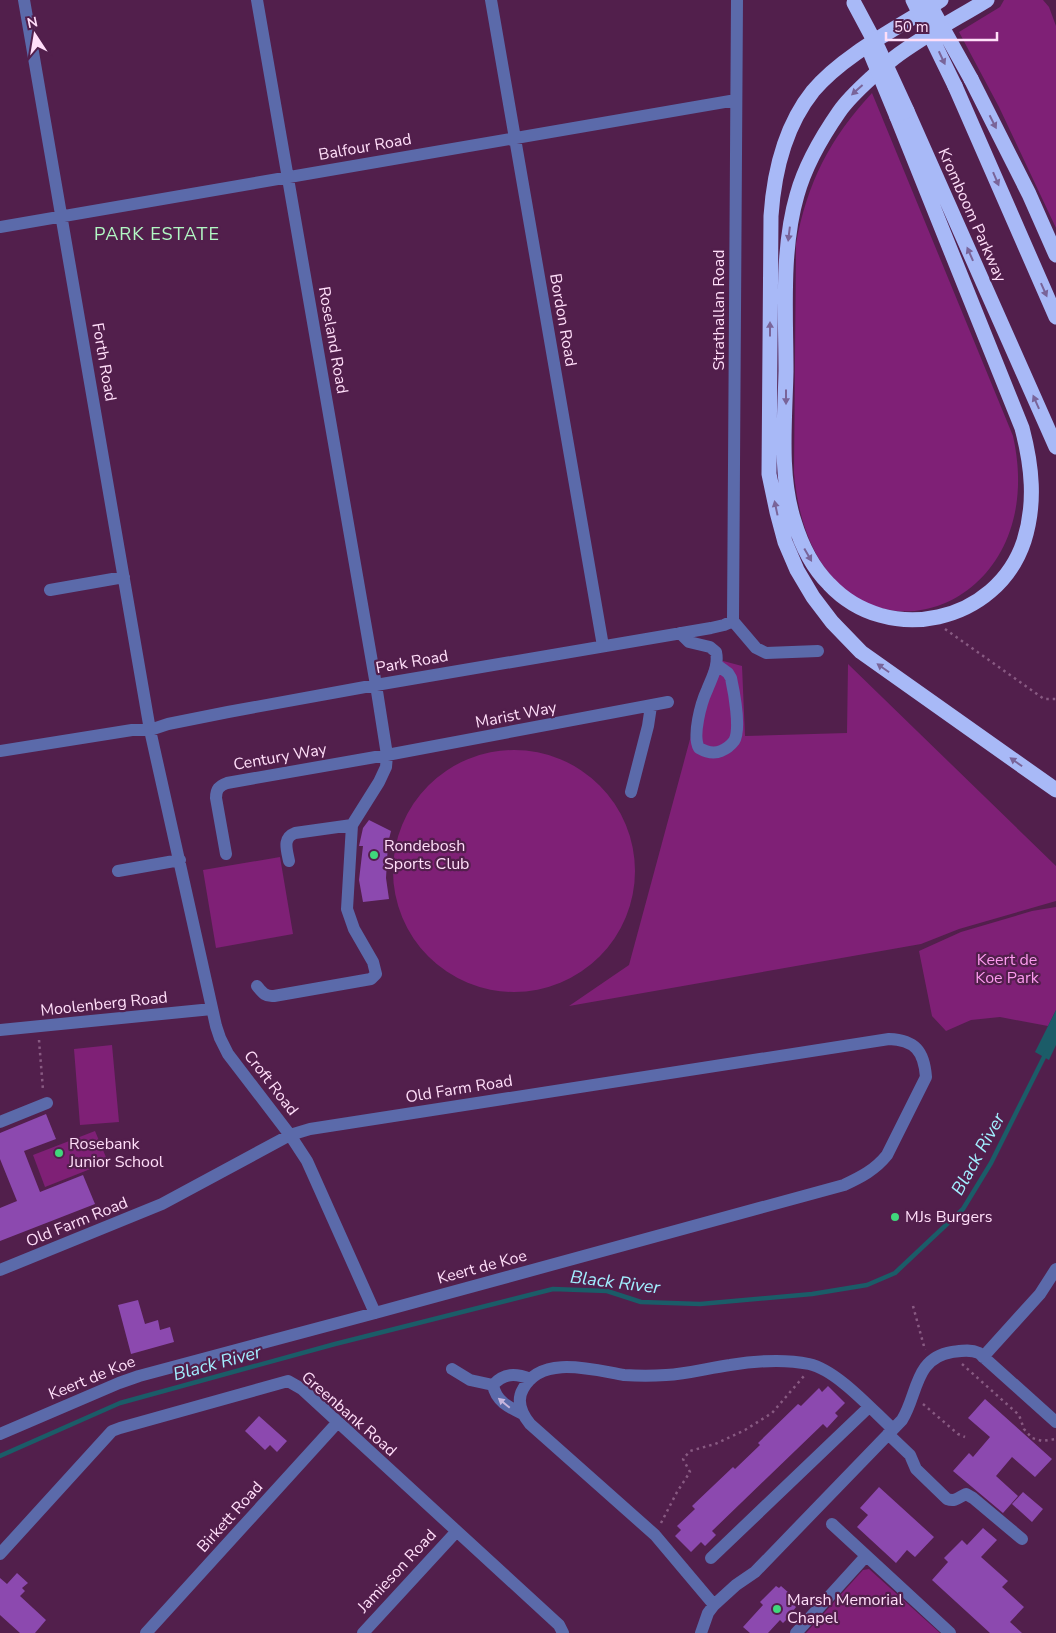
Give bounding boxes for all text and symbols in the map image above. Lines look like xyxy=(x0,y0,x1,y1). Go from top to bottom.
north arrow xyxy=(10,10,60,60)
scale bar xyxy=(886,10,997,42)
text: N xyxy=(25,12,40,33)
text: 50 m xyxy=(894,17,929,37)
one-way arrow xyxy=(939,51,947,65)
one-way arrow xyxy=(852,84,864,96)
one-way arrow xyxy=(989,115,997,130)
street label: Balfour Road xyxy=(317,128,413,166)
street label: Kromboom Parkway xyxy=(933,144,1012,286)
one-way arrow xyxy=(992,172,1000,186)
district label: PARK ESTATE xyxy=(94,222,220,246)
one-way arrow xyxy=(785,227,793,243)
one-way arrow xyxy=(965,247,973,261)
street label: Strathallan Road xyxy=(708,249,730,371)
street label: Bordon Road xyxy=(544,272,582,368)
one-way arrow xyxy=(1041,283,1049,297)
street label: Roseland Road xyxy=(313,285,353,395)
street label: Forth Road xyxy=(86,321,122,403)
one-way arrow xyxy=(767,321,775,337)
one-way arrow xyxy=(782,389,790,405)
one-way arrow xyxy=(1032,395,1040,409)
one-way arrow xyxy=(772,501,780,516)
one-way arrow xyxy=(804,549,813,562)
street label: Park Road xyxy=(374,645,450,679)
one-way arrow xyxy=(876,663,890,673)
street label: Marist Way xyxy=(474,696,559,734)
street label: Century Way xyxy=(232,738,329,776)
one-way arrow xyxy=(1009,757,1023,767)
place label: Rondebosh Sports Club xyxy=(384,835,469,875)
marker: Rondebosh Sports Club xyxy=(368,849,380,861)
park label: Keert de Koe Park xyxy=(975,949,1040,989)
street label: Moolenberg Road xyxy=(39,986,169,1022)
street label: Croft Road xyxy=(239,1046,303,1120)
street label: Old Farm Road xyxy=(404,1070,514,1108)
water label: Black River xyxy=(946,1108,1011,1199)
place label: Rosebank Junior School xyxy=(68,1133,164,1173)
marker: Rosebank Junior School xyxy=(53,1147,65,1159)
street label: Old Farm Road xyxy=(23,1192,131,1252)
place label: MJs Burgers xyxy=(905,1206,992,1228)
marker: MJs Burgers xyxy=(889,1211,901,1223)
street label: Keert de Koe xyxy=(435,1244,529,1290)
water label: Black River xyxy=(569,1265,662,1299)
water label: Black River xyxy=(170,1340,264,1386)
street label: Keert de Koe xyxy=(45,1351,139,1405)
street label: Greenbank Road xyxy=(297,1366,401,1462)
one-way arrow xyxy=(498,1397,511,1408)
street label: Birkett Road xyxy=(192,1477,268,1557)
street label: Jamieson Road xyxy=(352,1525,441,1618)
place label: Marsh Memorial Chapel xyxy=(787,1589,903,1629)
marker: Marsh Memorial Chapel xyxy=(771,1603,783,1615)

